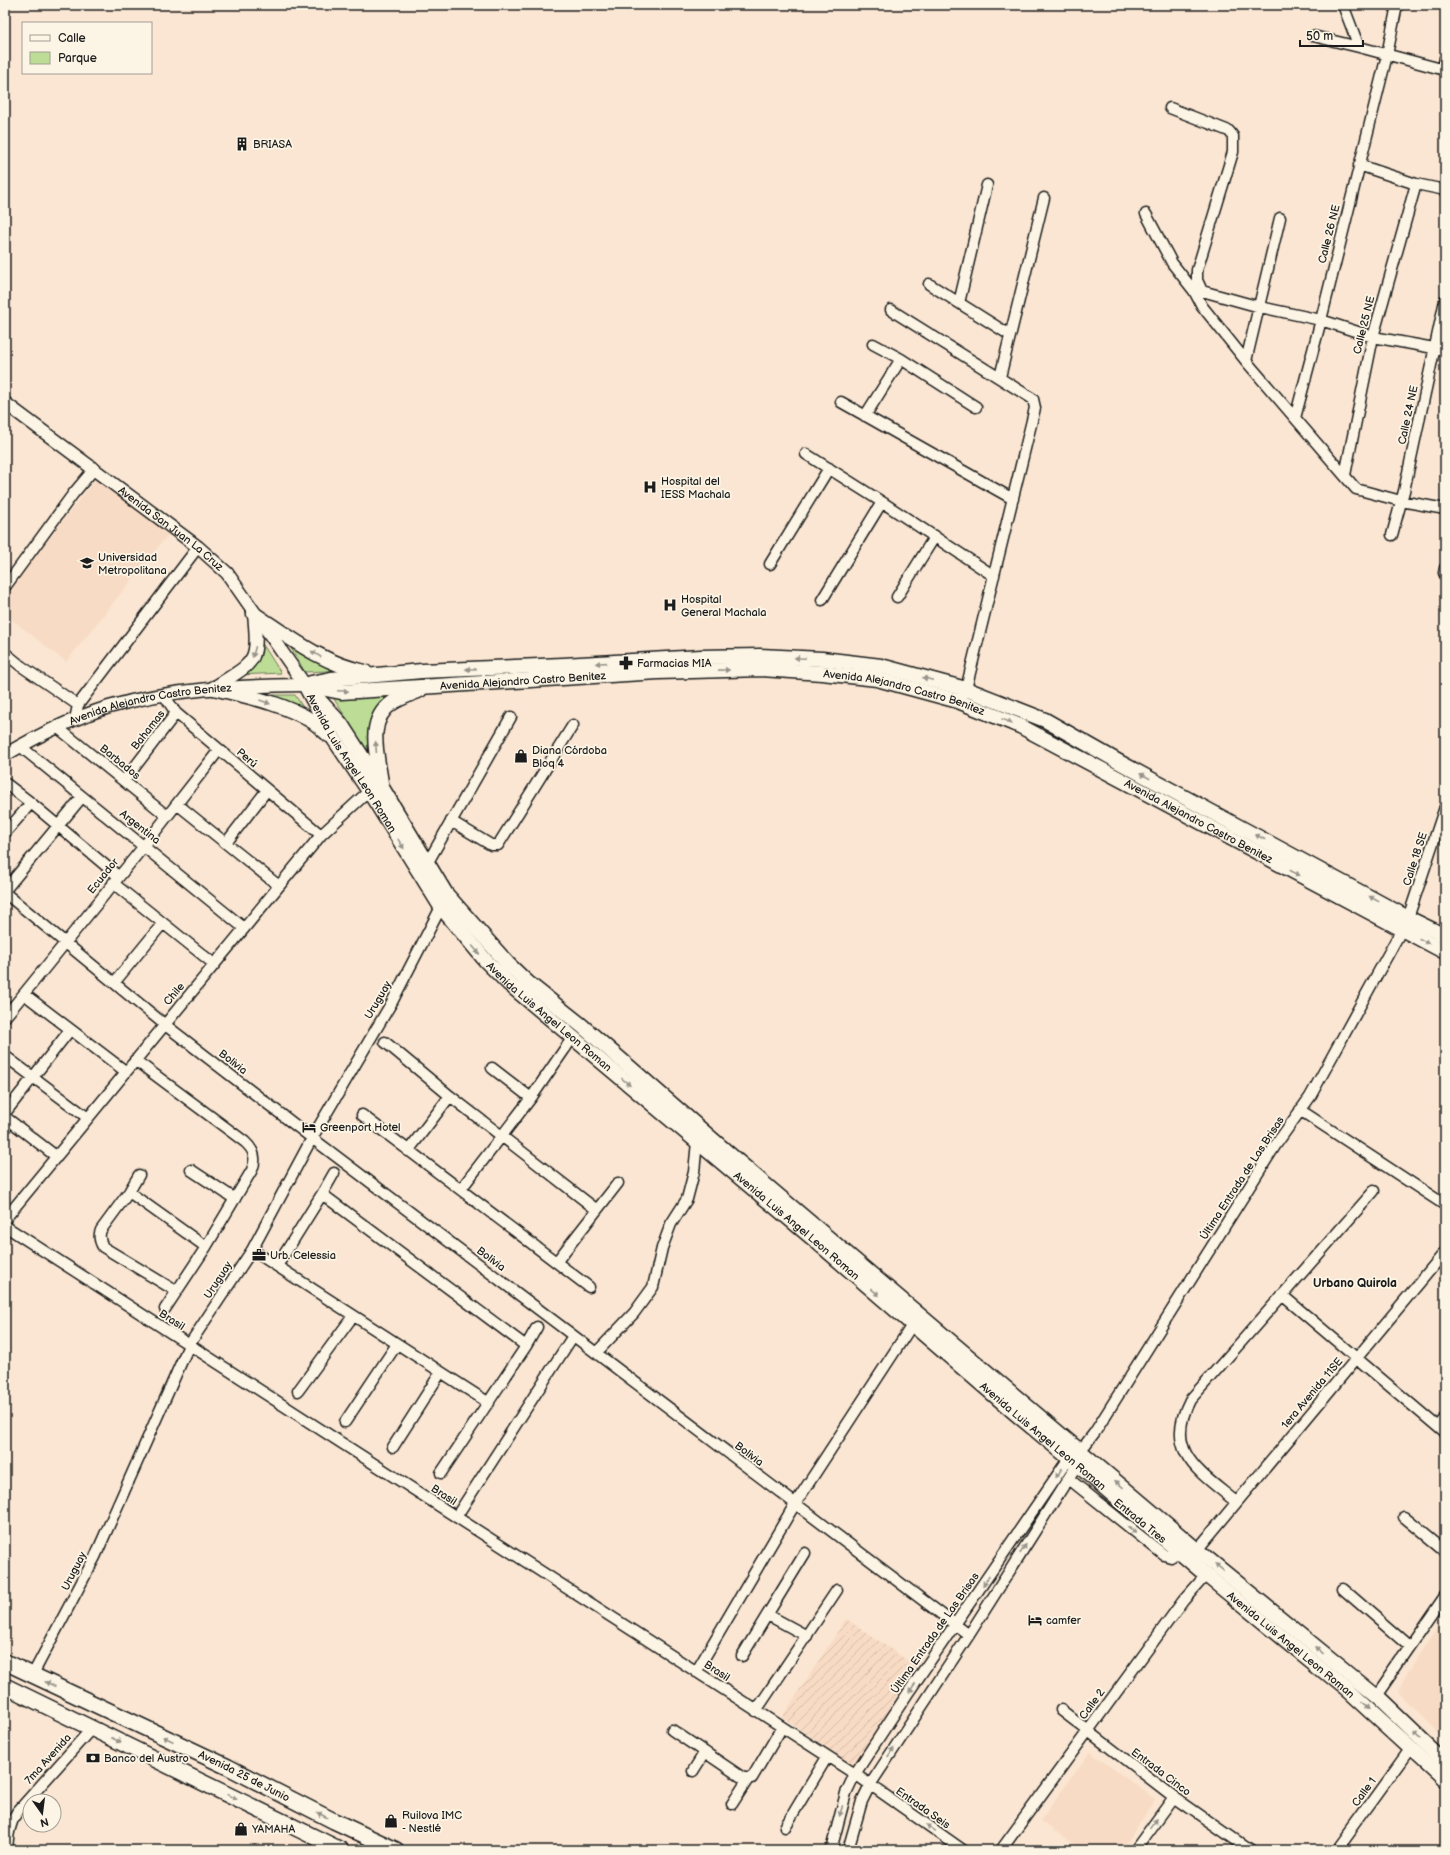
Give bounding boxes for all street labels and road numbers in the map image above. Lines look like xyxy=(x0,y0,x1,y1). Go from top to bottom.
street label: Calle 26 NE xyxy=(1315,203,1343,265)
street label: Calle 25 NE xyxy=(1350,294,1378,356)
street label: Calle 24 NE xyxy=(1395,384,1421,446)
street label: Avenida San Juan La Cruz xyxy=(116,483,227,574)
street label: Avenida Alejandro Castro Benitez xyxy=(823,667,987,718)
street label: Avenida Alejandro Castro Benitez xyxy=(440,669,607,692)
street label: Avenida Alejandro Castro Benitez xyxy=(67,681,233,728)
street label: Avenida Luis Angel Leon Roman xyxy=(304,691,400,835)
street label: Bahamas xyxy=(128,707,168,752)
street label: Barbados xyxy=(97,742,143,783)
street label: Perú xyxy=(234,746,260,770)
street label: Avenida Alejandro Castro Benitez xyxy=(1122,776,1276,866)
street label: Argentina xyxy=(117,807,163,847)
street label: Calle 18 SE xyxy=(1400,831,1430,887)
street label: Ecuador xyxy=(85,855,122,896)
street label: Avenida Luis Angel Leon Roman xyxy=(484,959,614,1074)
street label: Uruguay xyxy=(362,979,394,1021)
street label: Chile xyxy=(161,980,187,1008)
street label: Bolivia xyxy=(216,1047,250,1077)
street label: Última Entrada de Las Brisas xyxy=(1196,1113,1287,1242)
street label: Avenida Luis Angel Leon Roman xyxy=(731,1169,862,1282)
street label: Bolivia xyxy=(474,1244,508,1274)
street label: Uruguay xyxy=(201,1259,235,1301)
street label: Brasil xyxy=(157,1307,187,1333)
street label: 1era Avenida 11SE xyxy=(1279,1355,1345,1431)
street label: Avenida Luis Angel Leon Roman xyxy=(977,1379,1109,1493)
street label: Bolivia xyxy=(732,1439,766,1469)
street label: Brasil xyxy=(429,1482,459,1508)
street label: Entrada Tres xyxy=(1111,1496,1169,1546)
street label: Uruguay xyxy=(59,1549,89,1593)
street label: Última Entrada de Las Brisas xyxy=(887,1569,982,1696)
street label: Avenida Luis Angel Leon Roman xyxy=(1225,1589,1357,1700)
street label: Brasil xyxy=(702,1658,732,1684)
street label: Calle 2 xyxy=(1076,1686,1108,1722)
street label: 7ma Avenida xyxy=(22,1731,74,1787)
street label: Entrada Cinco xyxy=(1129,1745,1193,1799)
street label: Avenida 25 de Junio xyxy=(197,1748,292,1804)
street label: Calle 1 xyxy=(1349,1775,1379,1809)
street label: Entrada Seis xyxy=(893,1785,953,1832)

